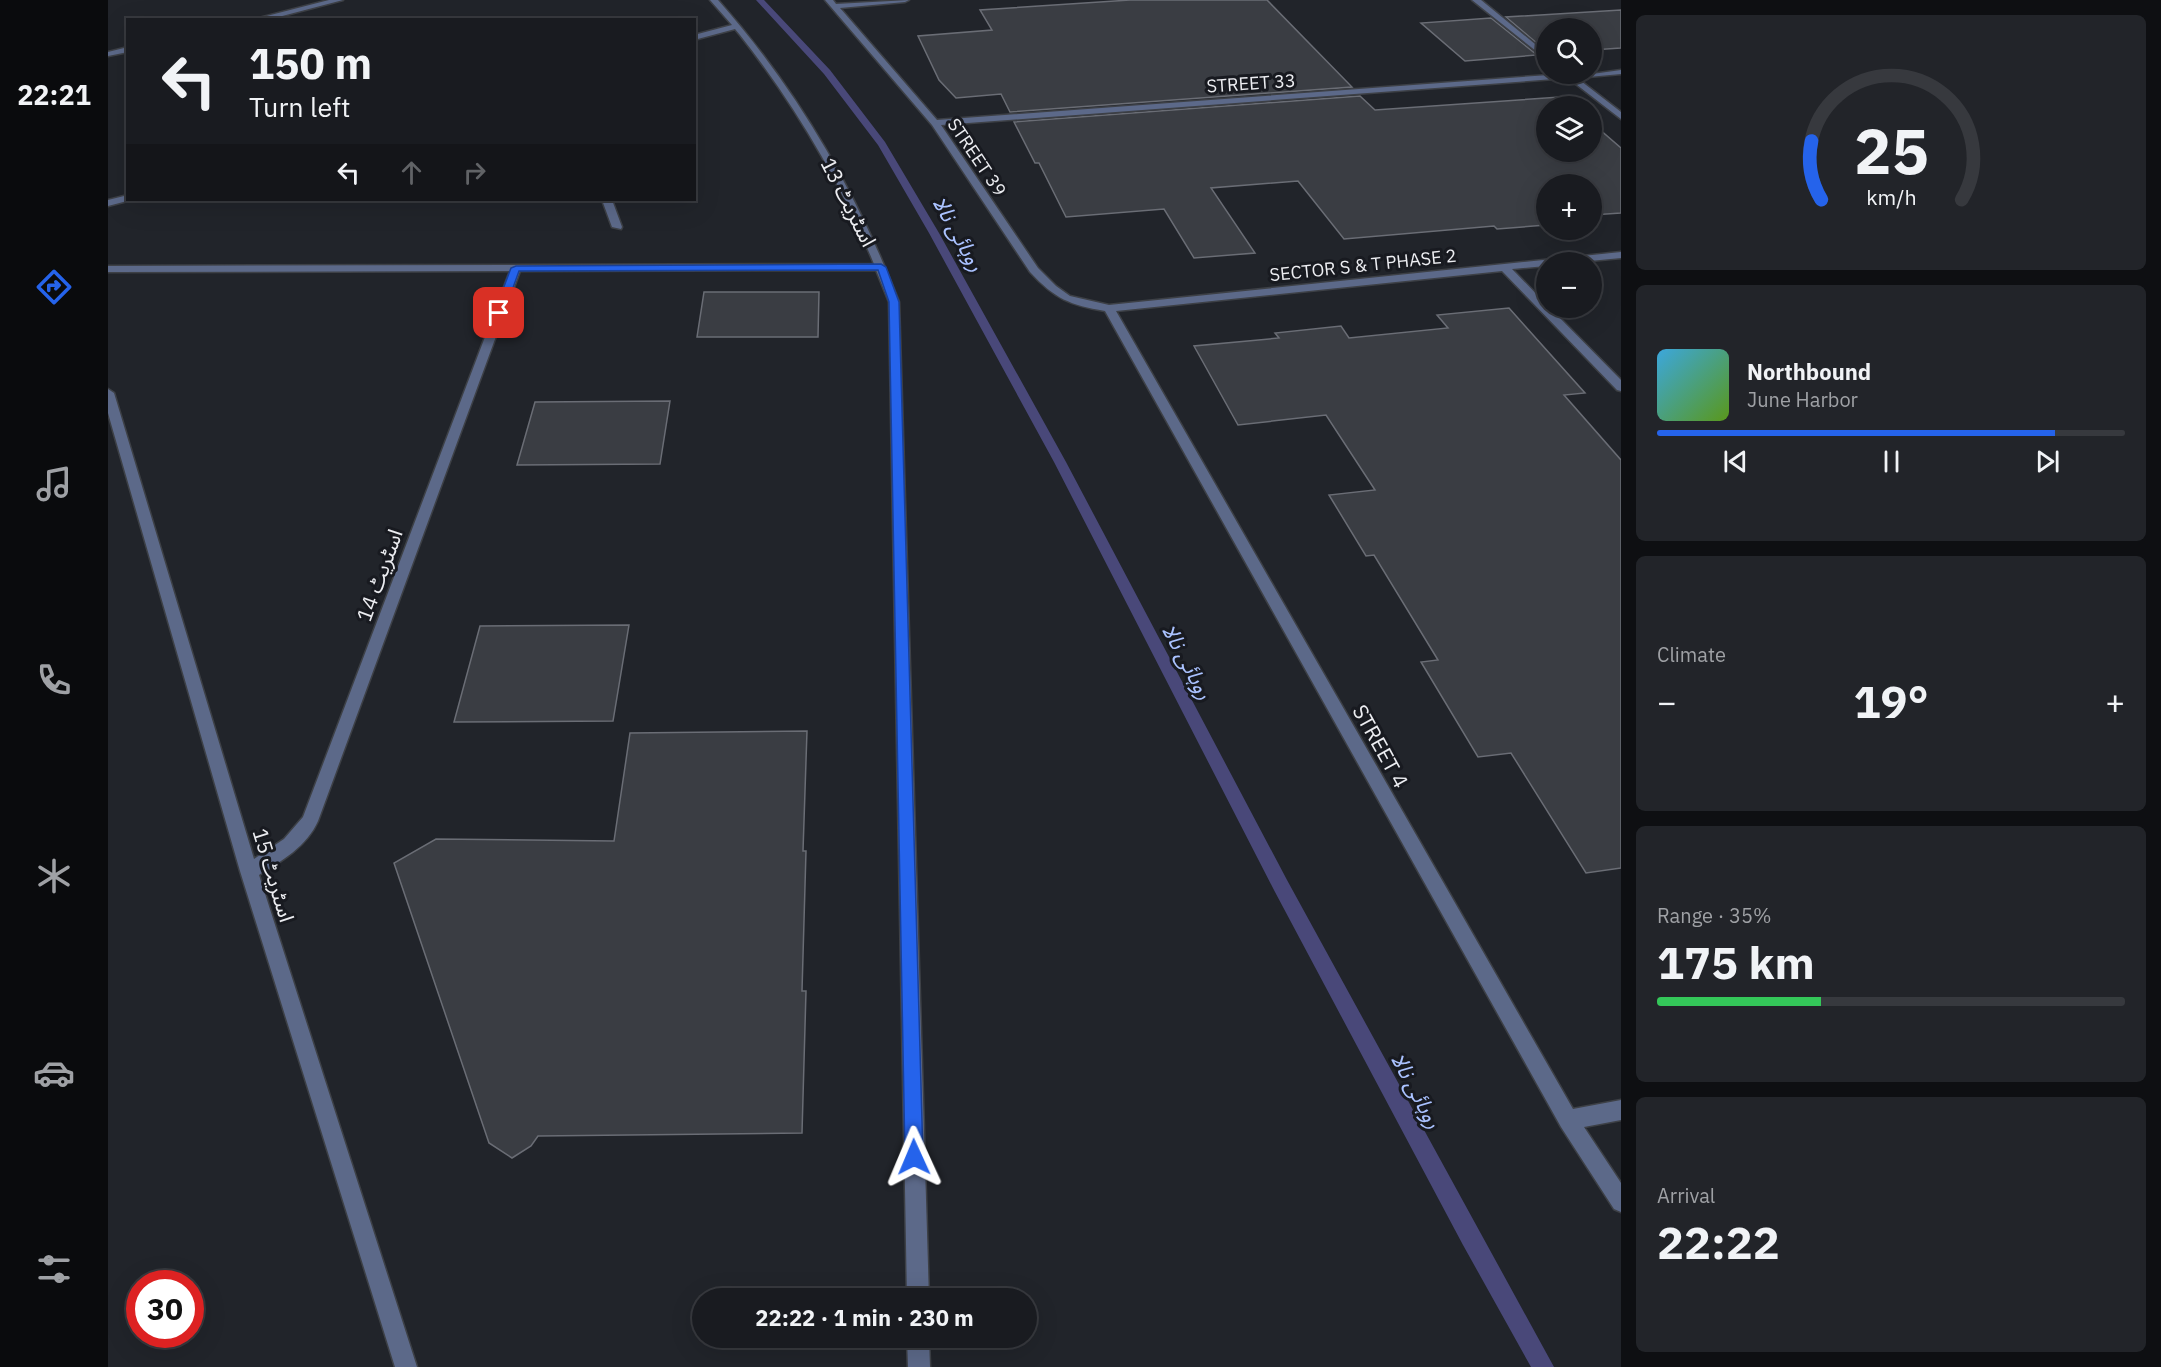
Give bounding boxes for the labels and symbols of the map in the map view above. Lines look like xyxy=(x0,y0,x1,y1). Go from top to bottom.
street label: STREET 33 xyxy=(1206,68,1296,98)
street label: STREET 39 xyxy=(943,114,1011,200)
street label: اسٹریٹ 13 xyxy=(815,153,883,251)
water label: روہائی نالا xyxy=(926,190,992,276)
street label: SECTOR S & T PHASE 2 xyxy=(1268,244,1458,286)
pin xyxy=(473,287,524,338)
street label: اسٹریٹ 14 xyxy=(349,525,409,625)
water label: روہائی نالا xyxy=(1156,618,1220,704)
street label: STREET 4 xyxy=(1347,699,1415,793)
street label: اسٹریٹ 15 xyxy=(247,825,301,925)
water label: روہائی نالا xyxy=(1385,1047,1449,1133)
position arrow xyxy=(882,1125,946,1189)
speed limit sign: 30 xyxy=(126,1270,204,1348)

